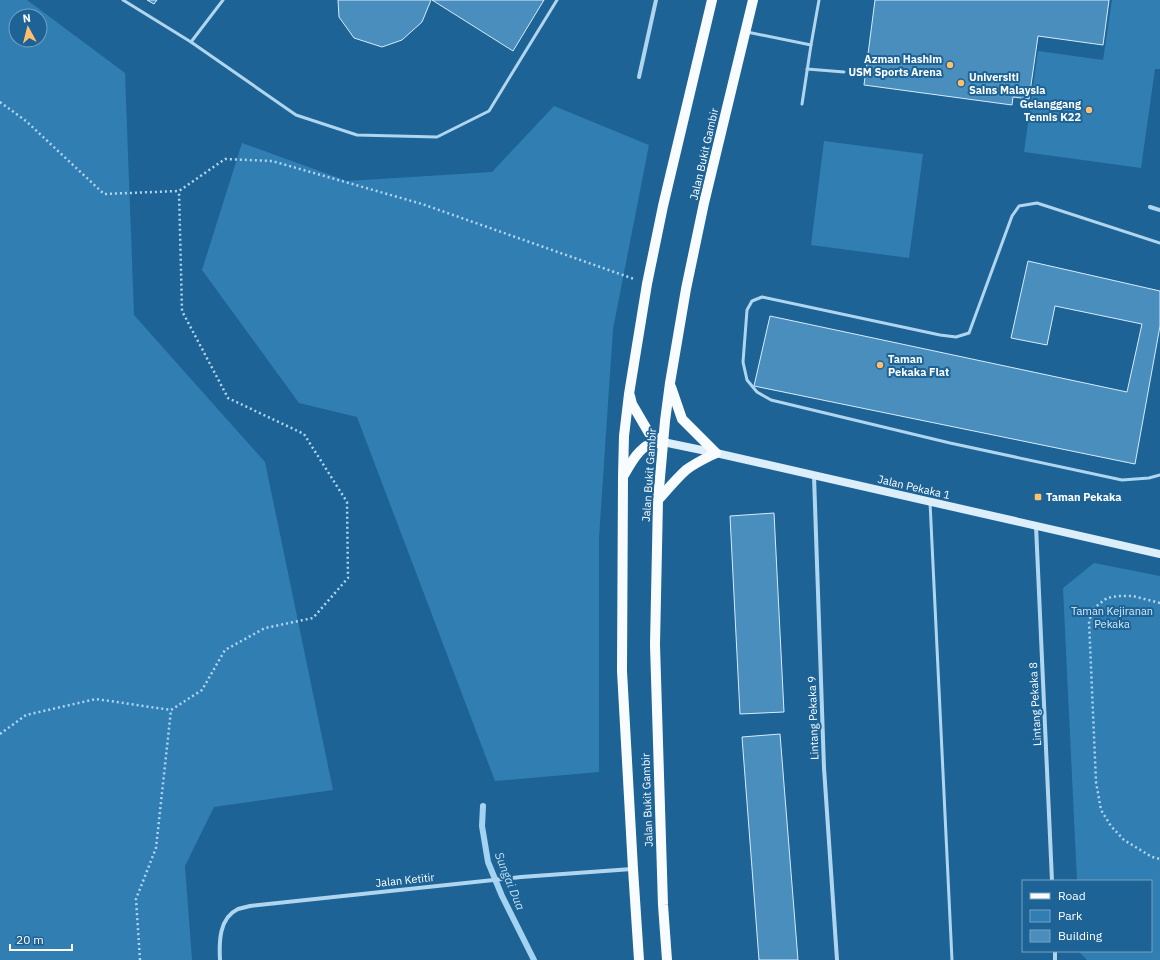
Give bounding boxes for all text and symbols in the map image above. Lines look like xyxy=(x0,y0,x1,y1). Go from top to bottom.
north arrow xyxy=(8,8,48,48)
text: N xyxy=(22,11,32,26)
place label: Azman Hashim USM Sports Arena xyxy=(848,52,942,79)
marker: Azman Hashim USM Sports Arena xyxy=(945,60,955,70)
place label: Universiti Sains Malaysia xyxy=(969,70,1045,97)
marker: Universiti Sains Malaysia xyxy=(956,78,966,88)
place label: Gelanggang Tennis K22 xyxy=(1020,97,1082,124)
marker: Gelanggang Tennis K22 xyxy=(1084,105,1094,115)
street label: Jalan Bukit Gambir xyxy=(687,107,721,201)
place label: Taman Pekaka Flat xyxy=(888,352,949,379)
marker: Taman Pekaka Flat xyxy=(875,360,885,370)
street label: Jalan Bukit Gambir xyxy=(639,428,659,522)
street label: Jalan Pekaka 1 xyxy=(876,472,952,502)
place label: Taman Pekaka xyxy=(1046,490,1122,504)
marker: Taman Pekaka xyxy=(1033,492,1043,502)
park label: Taman Kejiranan Pekaka xyxy=(1071,604,1153,631)
street label: Lintang Pekaka 8 xyxy=(1026,662,1044,746)
street label: Lintang Pekaka 9 xyxy=(805,676,821,760)
street label: Jalan Bukit Gambir xyxy=(638,753,656,847)
water label: Sungai Dua xyxy=(492,850,528,912)
street label: Jalan Ketitir xyxy=(375,870,435,890)
legend xyxy=(1022,880,1152,952)
text: Road xyxy=(1058,888,1086,903)
text: Park xyxy=(1058,908,1083,923)
scale bar xyxy=(10,926,72,952)
text: Building xyxy=(1058,928,1103,943)
text: 20 m xyxy=(16,932,44,947)

